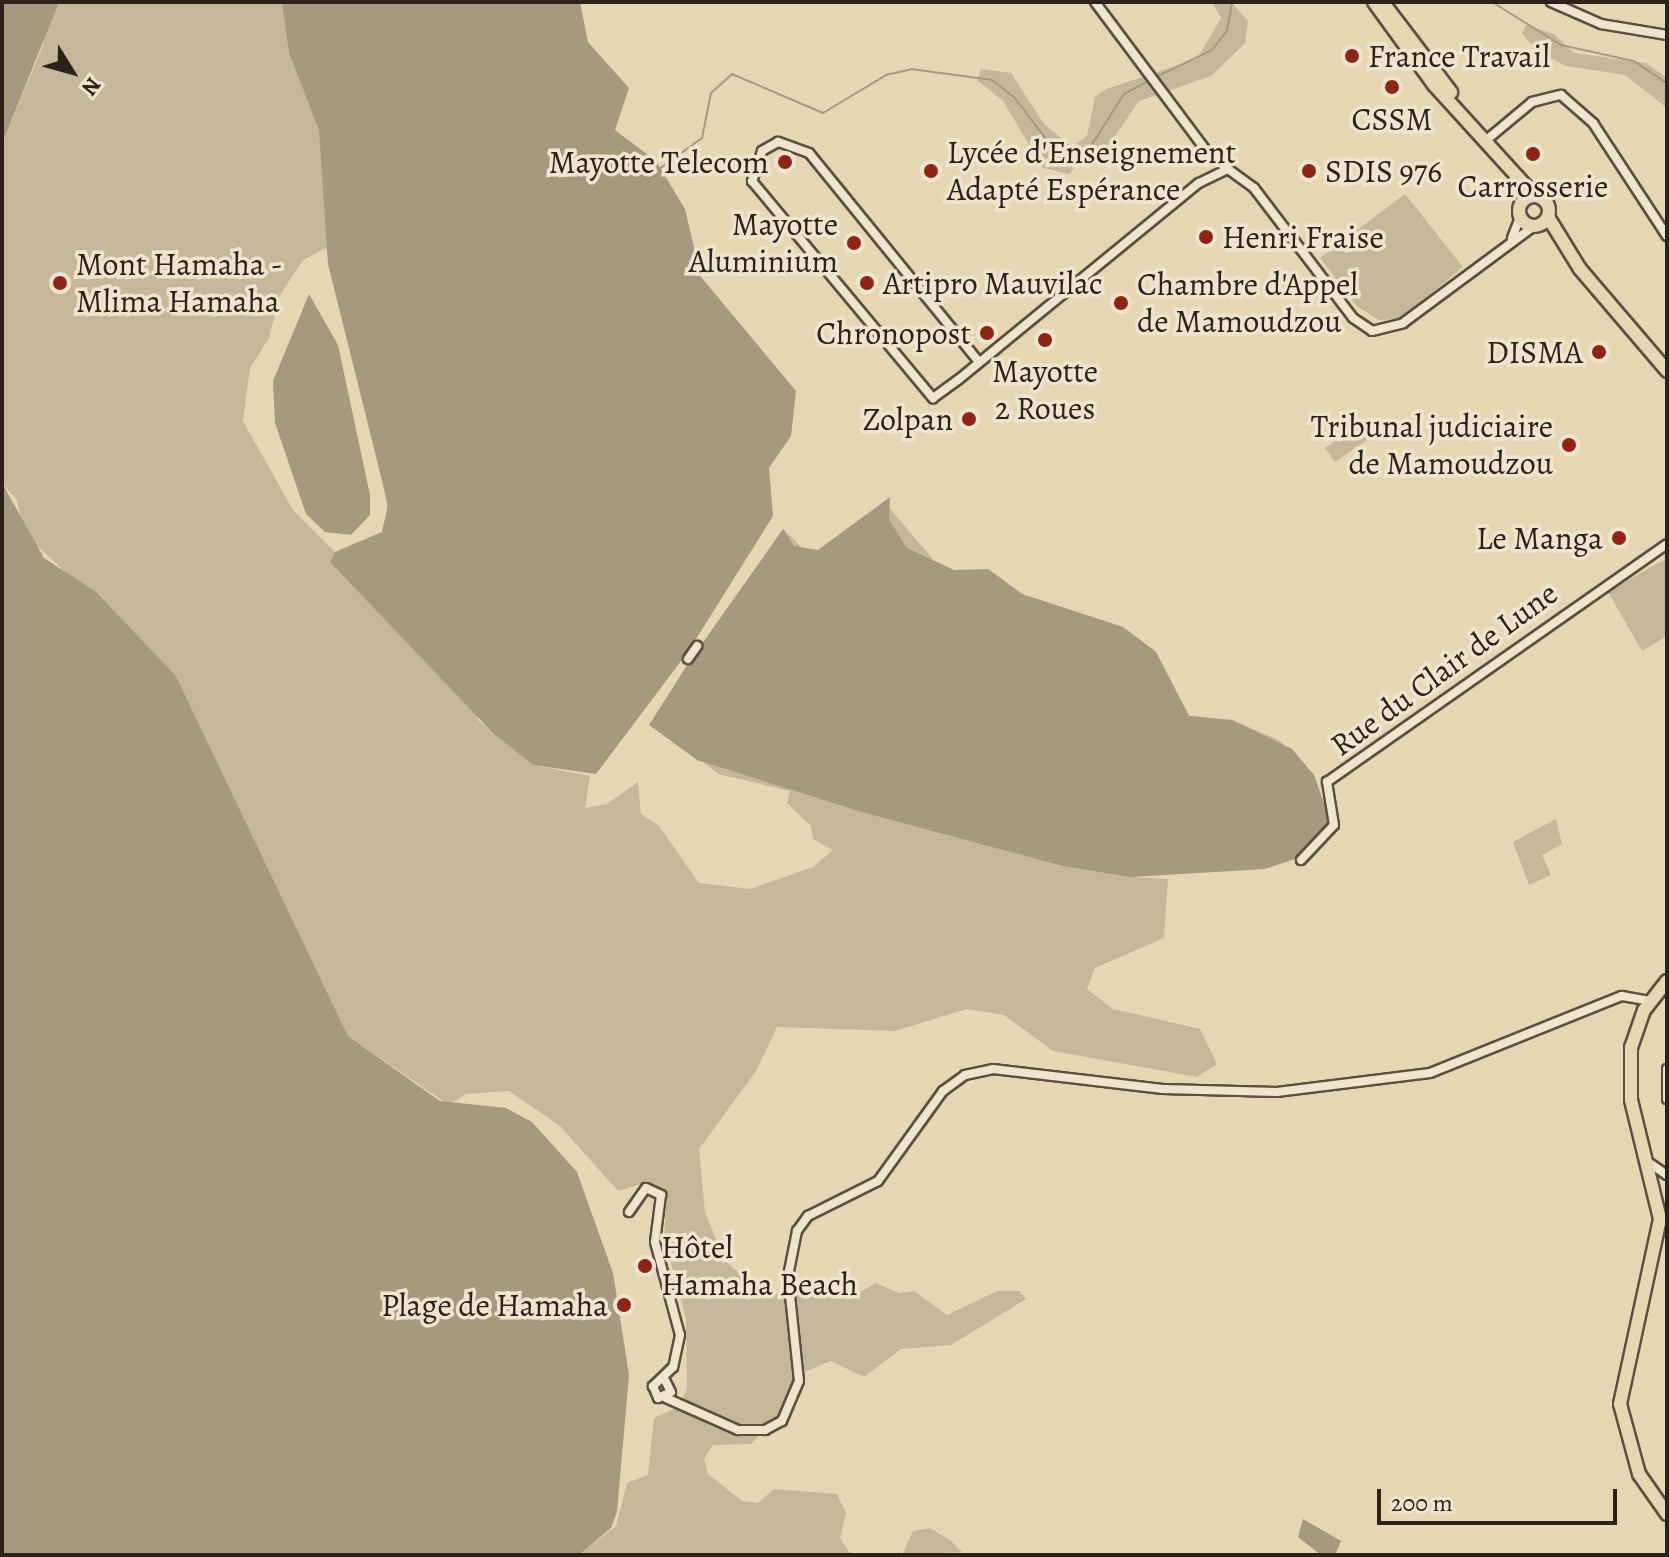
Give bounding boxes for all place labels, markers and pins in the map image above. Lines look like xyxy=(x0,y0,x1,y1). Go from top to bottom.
place label: France Travail xyxy=(1368,37,1550,75)
marker: France Travail xyxy=(1343,47,1361,65)
marker: CSSM xyxy=(1383,78,1401,96)
place label: CSSM xyxy=(1351,100,1433,138)
place label: Lycée d'Enseignement Adapté Espérance xyxy=(947,134,1236,209)
place label: Mayotte Telecom xyxy=(549,143,769,181)
marker: Carrosserie xyxy=(1524,145,1542,163)
place label: SDIS 976 xyxy=(1325,152,1442,190)
marker: Mayotte Telecom xyxy=(776,153,794,171)
marker: Lycée d'Enseignement Adapté Espérance xyxy=(922,162,940,180)
marker: SDIS 976 xyxy=(1300,162,1318,180)
place label: Carrosserie xyxy=(1458,167,1608,205)
place label: Mayotte Aluminium xyxy=(689,206,838,281)
place label: Henri Fraise xyxy=(1222,218,1384,256)
marker: Henri Fraise xyxy=(1197,228,1215,246)
marker: Mayotte Aluminium xyxy=(845,234,863,252)
place label: Mont Hamaha - Mlima Hamaha xyxy=(76,246,283,321)
place label: Artipro Mauvilac xyxy=(883,264,1103,302)
place label: Chambre d'Appel de Mamoudzou xyxy=(1137,266,1358,341)
marker: Mont Hamaha - Mlima Hamaha xyxy=(51,274,69,292)
marker: Artipro Mauvilac xyxy=(858,274,876,292)
marker: Chambre d'Appel de Mamoudzou xyxy=(1112,294,1130,312)
place label: Chronopost xyxy=(816,314,971,352)
marker: Chronopost xyxy=(978,324,996,342)
marker: Mayotte 2 Roues xyxy=(1036,331,1054,349)
place label: DISMA xyxy=(1486,333,1583,371)
marker: DISMA xyxy=(1590,343,1608,361)
place label: Mayotte 2 Roues xyxy=(992,353,1098,428)
place label: Zolpan xyxy=(862,400,953,438)
place label: Tribunal judiciaire de Mamoudzou xyxy=(1311,408,1553,483)
marker: Zolpan xyxy=(960,410,978,428)
marker: Tribunal judiciaire de Mamoudzou xyxy=(1560,436,1578,454)
place label: Le Manga xyxy=(1476,519,1603,557)
marker: Le Manga xyxy=(1610,529,1628,547)
place label: Hôtel Hamaha Beach xyxy=(661,1229,858,1304)
marker: Hôtel Hamaha Beach xyxy=(636,1257,654,1275)
place label: Plage de Hamaha xyxy=(381,1286,608,1324)
marker: Plage de Hamaha xyxy=(615,1296,633,1314)

